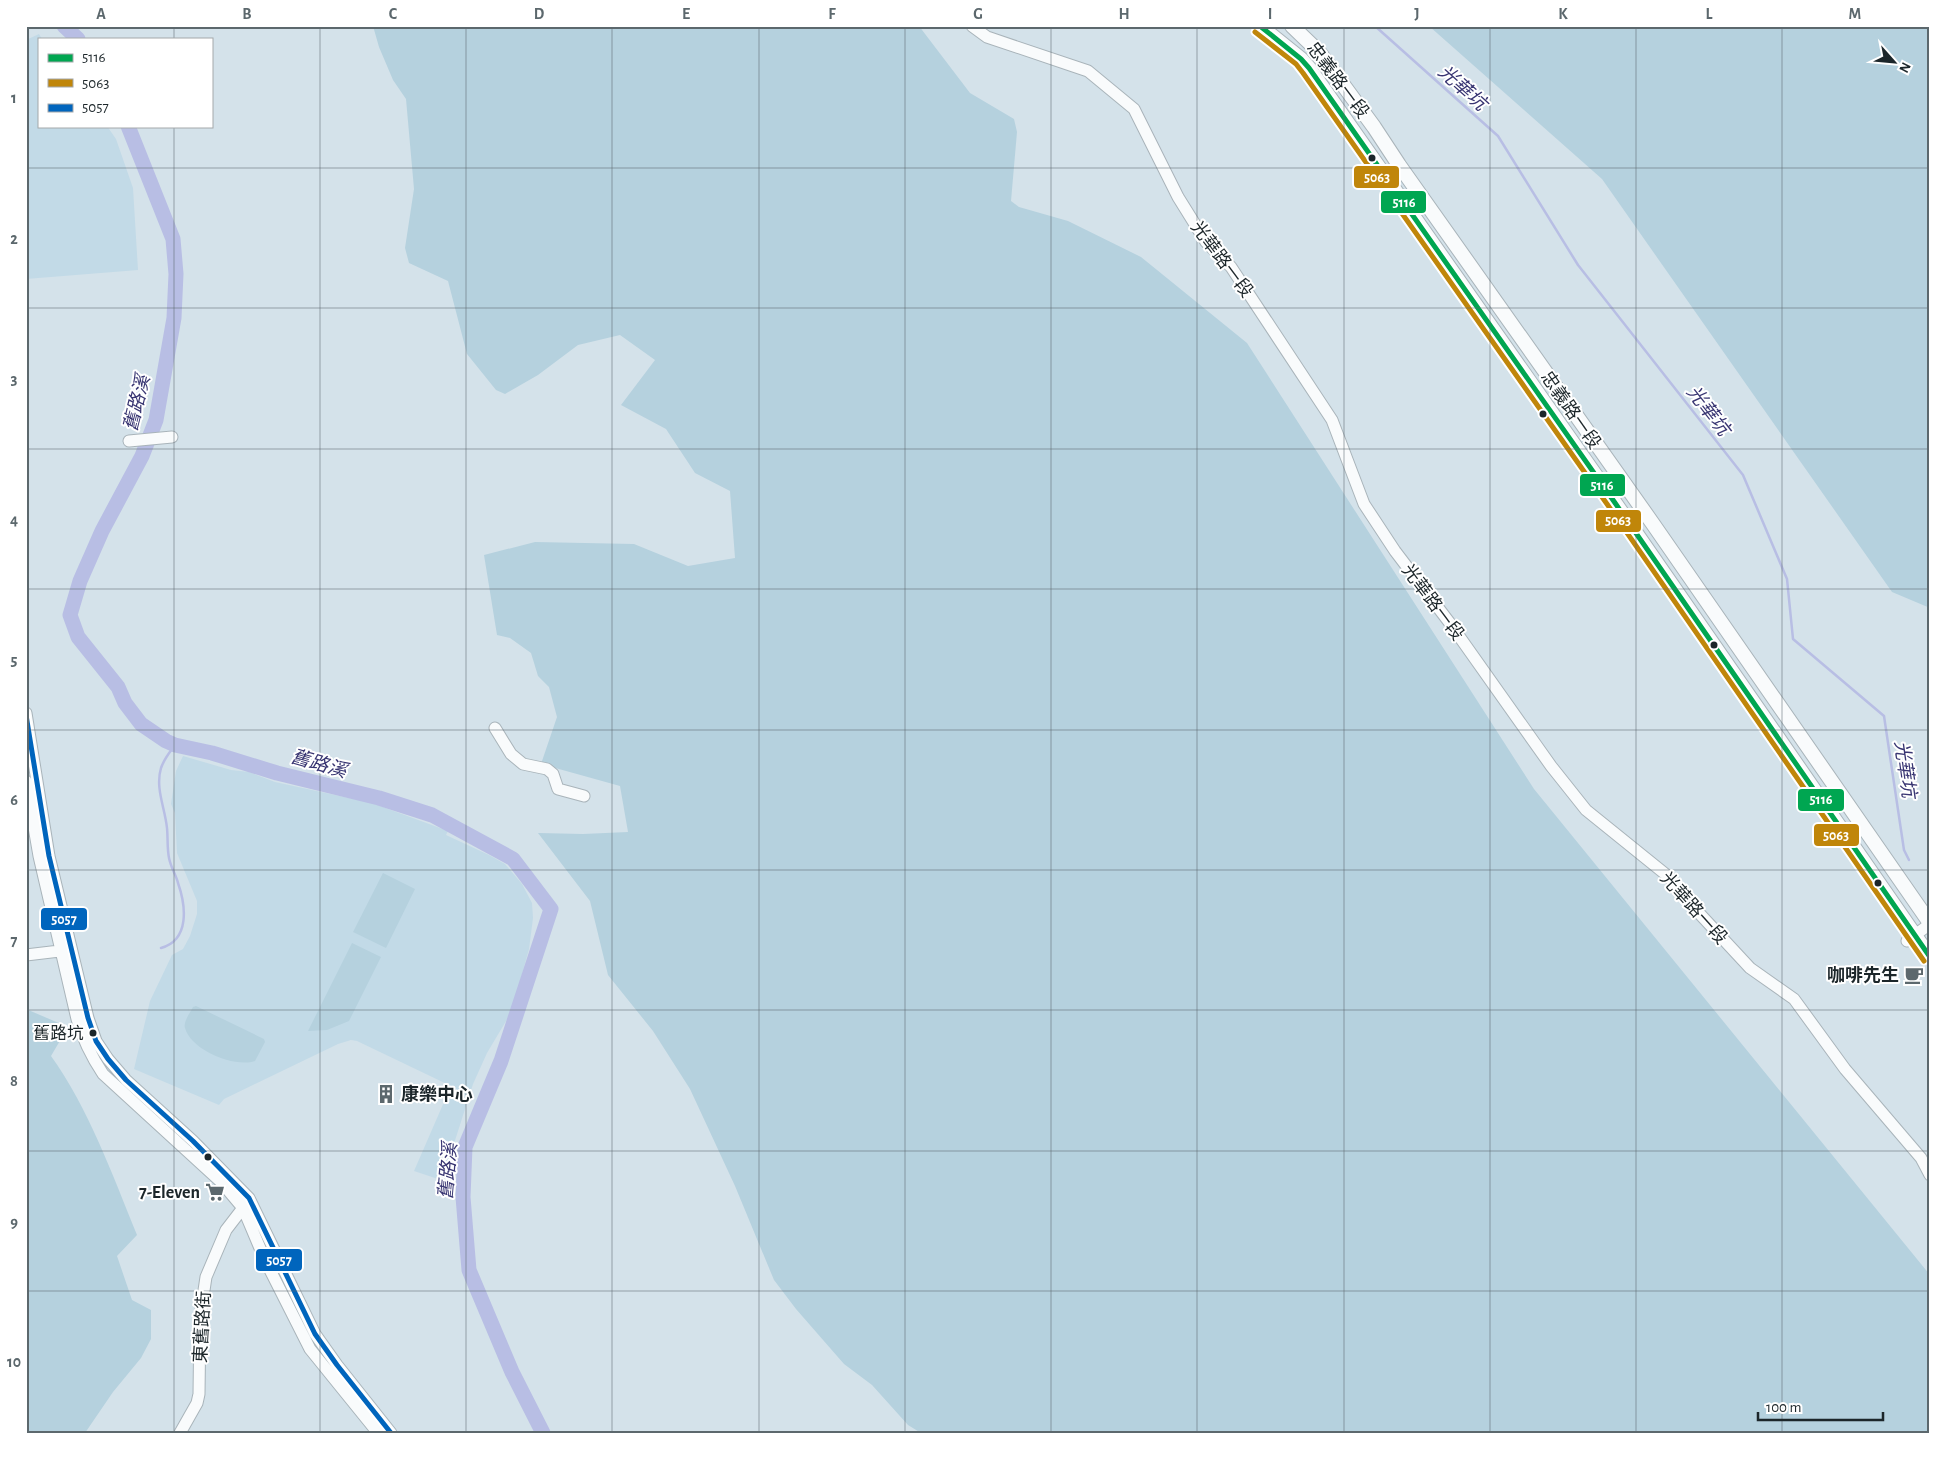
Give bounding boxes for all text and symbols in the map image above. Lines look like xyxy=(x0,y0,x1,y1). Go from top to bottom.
text: A xyxy=(96,6,106,22)
text: B xyxy=(242,6,252,22)
text: C xyxy=(389,6,398,22)
text: D xyxy=(534,6,545,22)
text: E xyxy=(682,6,690,22)
text: F xyxy=(828,6,836,22)
text: G xyxy=(973,6,983,22)
text: H xyxy=(1118,6,1130,22)
text: I xyxy=(1268,6,1272,22)
text: J xyxy=(1414,6,1420,22)
text: K xyxy=(1558,6,1568,22)
text: L xyxy=(1706,6,1713,22)
text: M xyxy=(1849,6,1861,22)
legend xyxy=(38,38,212,128)
street label: 忠義路一段 xyxy=(1303,38,1373,122)
north arrow xyxy=(1868,38,1918,88)
text: 5116 xyxy=(82,50,106,65)
water label: 光華坑 xyxy=(1434,60,1493,116)
text: N xyxy=(1896,60,1913,75)
text: 5063 xyxy=(82,76,109,91)
text: 1 xyxy=(11,90,17,106)
text: 5057 xyxy=(82,100,109,115)
unlabelled marker xyxy=(1367,153,1377,163)
line badge: 5063 xyxy=(1353,165,1400,189)
text: 5063 xyxy=(1364,171,1390,185)
line badge: 5116 xyxy=(1380,190,1427,214)
text: 5116 xyxy=(1393,196,1416,210)
street label: 光華路一段 xyxy=(1187,217,1257,301)
text: 2 xyxy=(10,231,18,247)
street label: 忠義路一段 xyxy=(1537,367,1605,453)
water label: 舊路溪 xyxy=(120,370,154,433)
text: 3 xyxy=(11,371,18,387)
water label: 光華坑 xyxy=(1683,381,1736,442)
unlabelled marker xyxy=(1538,409,1548,419)
line badge: 5116 xyxy=(1579,473,1626,497)
text: 5116 xyxy=(1591,479,1614,493)
line badge: 5063 xyxy=(1595,509,1642,533)
text: 4 xyxy=(10,512,18,528)
text: 5063 xyxy=(1605,514,1631,528)
street label: 光華路一段 xyxy=(1398,560,1468,644)
unlabelled marker xyxy=(1709,640,1719,650)
text: 5 xyxy=(11,652,18,668)
water label: 光華坑 xyxy=(1891,739,1920,802)
water label: 舊路溪 xyxy=(289,746,352,782)
line badge: 5116 xyxy=(1797,788,1845,812)
text: 6 xyxy=(10,792,18,808)
text: 5116 xyxy=(1810,793,1833,807)
line badge: 5063 xyxy=(1813,823,1860,847)
text: 5063 xyxy=(1823,829,1849,843)
street label: 光華路一段 xyxy=(1656,868,1732,948)
unlabelled marker xyxy=(1873,878,1883,888)
line badge: 5057 xyxy=(40,907,88,931)
text: 5057 xyxy=(51,913,77,927)
text: 7 xyxy=(11,933,18,949)
cafe icon: 咖啡先生 xyxy=(1903,964,1925,986)
place label: 咖啡先生 xyxy=(1827,966,1899,985)
place label: 舊路坑 xyxy=(33,1024,84,1042)
marker: 舊路坑 xyxy=(88,1028,98,1038)
text: 8 xyxy=(10,1073,18,1089)
building icon: 康樂中心 xyxy=(375,1083,397,1105)
place label: 康樂中心 xyxy=(401,1084,473,1104)
water label: 舊路溪 xyxy=(436,1139,461,1200)
unlabelled marker xyxy=(203,1152,213,1162)
supermarket icon: 7-Eleven xyxy=(204,1181,226,1203)
place label: 7-Eleven xyxy=(139,1184,200,1202)
text: 9 xyxy=(10,1214,18,1230)
line badge: 5057 xyxy=(255,1248,303,1272)
text: 5057 xyxy=(266,1254,292,1268)
street label: 東舊路街 xyxy=(190,1291,214,1363)
text: 10 xyxy=(7,1354,21,1370)
scale bar xyxy=(1758,1389,1884,1421)
text: 100 m xyxy=(1766,1400,1801,1415)

